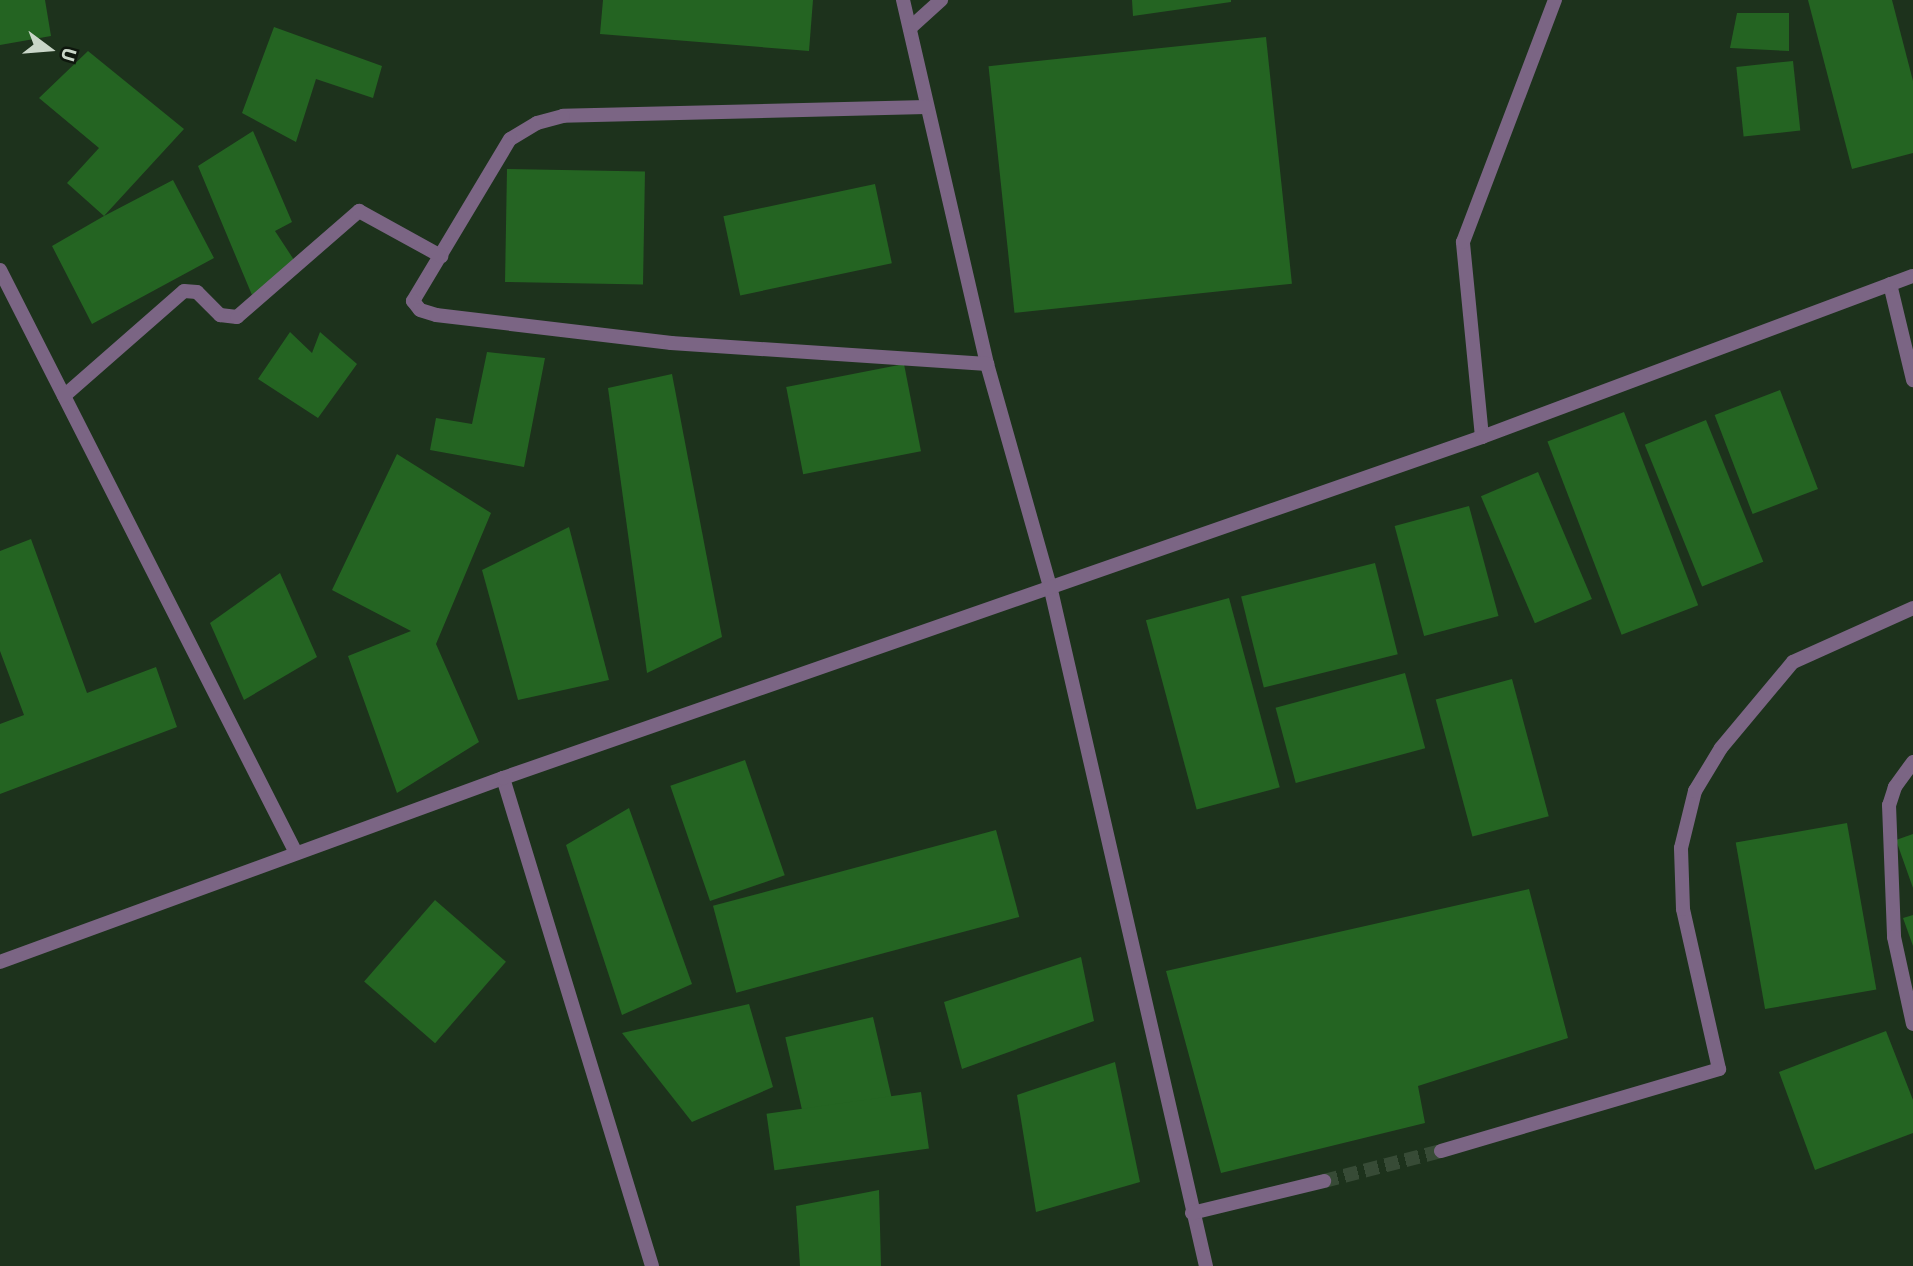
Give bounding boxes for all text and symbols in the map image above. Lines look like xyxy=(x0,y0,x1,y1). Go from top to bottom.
north arrow xyxy=(14,14,84,84)
text: U xyxy=(56,45,83,64)

